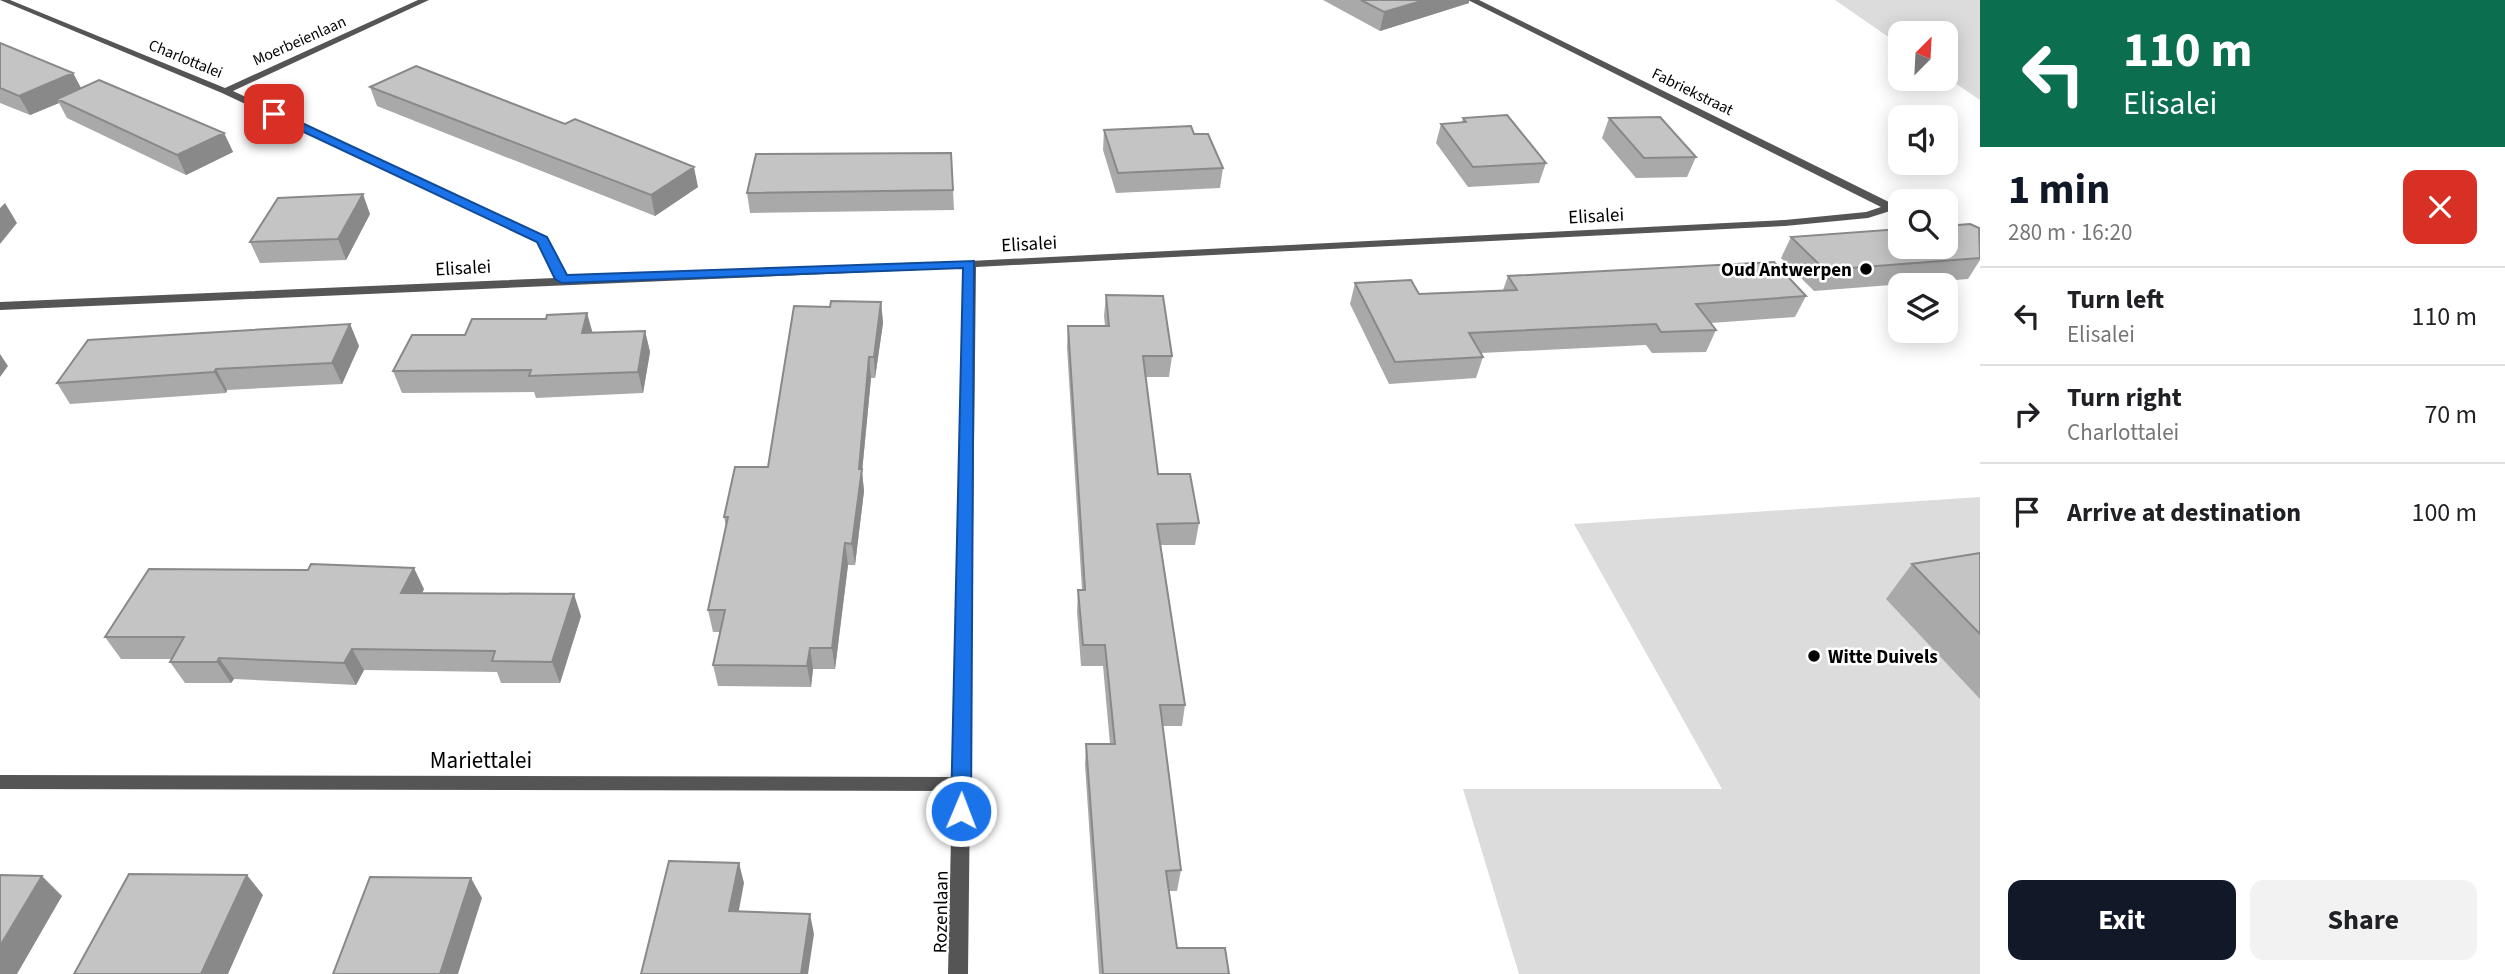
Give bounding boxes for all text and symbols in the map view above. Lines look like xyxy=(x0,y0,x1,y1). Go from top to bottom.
street label: Moerbeienlaan xyxy=(249,10,350,71)
text: 110 m xyxy=(2123,16,2252,86)
north arrow xyxy=(1888,21,1958,91)
map controls xyxy=(1888,21,1958,343)
icon: left xyxy=(2008,28,2099,119)
street label: Charlottalei xyxy=(145,34,226,84)
street label: Fabriekstraat xyxy=(1648,63,1737,121)
text: Elisalei xyxy=(2123,81,2217,127)
pin xyxy=(244,84,304,144)
icon: arrive xyxy=(255,95,293,133)
button: sound xyxy=(1888,105,1958,175)
text: 1 min xyxy=(2008,160,2110,220)
button: close xyxy=(2403,170,2477,244)
button: search xyxy=(1888,189,1958,259)
street label: Elisalei xyxy=(1567,202,1625,231)
text: 280 m · 16:20 xyxy=(2008,216,2132,249)
street label: Elisalei xyxy=(1000,230,1058,259)
street label: Elisalei xyxy=(434,254,492,283)
place label: Oud Antwerpen xyxy=(1721,257,1852,284)
marker: Oud Antwerpen xyxy=(1858,261,1874,277)
button: layers xyxy=(1888,273,1958,343)
text: Turn left xyxy=(2067,281,2164,318)
icon: left xyxy=(2008,297,2046,335)
text: 110 m xyxy=(2411,298,2477,335)
text: Elisalei xyxy=(2067,318,2135,351)
text: Turn right xyxy=(2067,379,2182,416)
icon: right xyxy=(2008,395,2046,433)
text: 70 m xyxy=(2424,396,2477,433)
text: Charlottalei xyxy=(2067,416,2179,449)
icon: arrive xyxy=(2008,493,2046,531)
text: Arrive at destination xyxy=(2067,494,2301,531)
text: 100 m xyxy=(2411,494,2477,531)
place label: Witte Duivels xyxy=(1828,644,1938,671)
marker: Witte Duivels xyxy=(1806,648,1822,664)
street label: Mariettalei xyxy=(430,744,532,777)
position arrow xyxy=(924,774,998,848)
street label: Rozenlaan xyxy=(927,870,956,954)
button: Exit xyxy=(2008,880,2236,960)
button: Share xyxy=(2250,880,2477,960)

